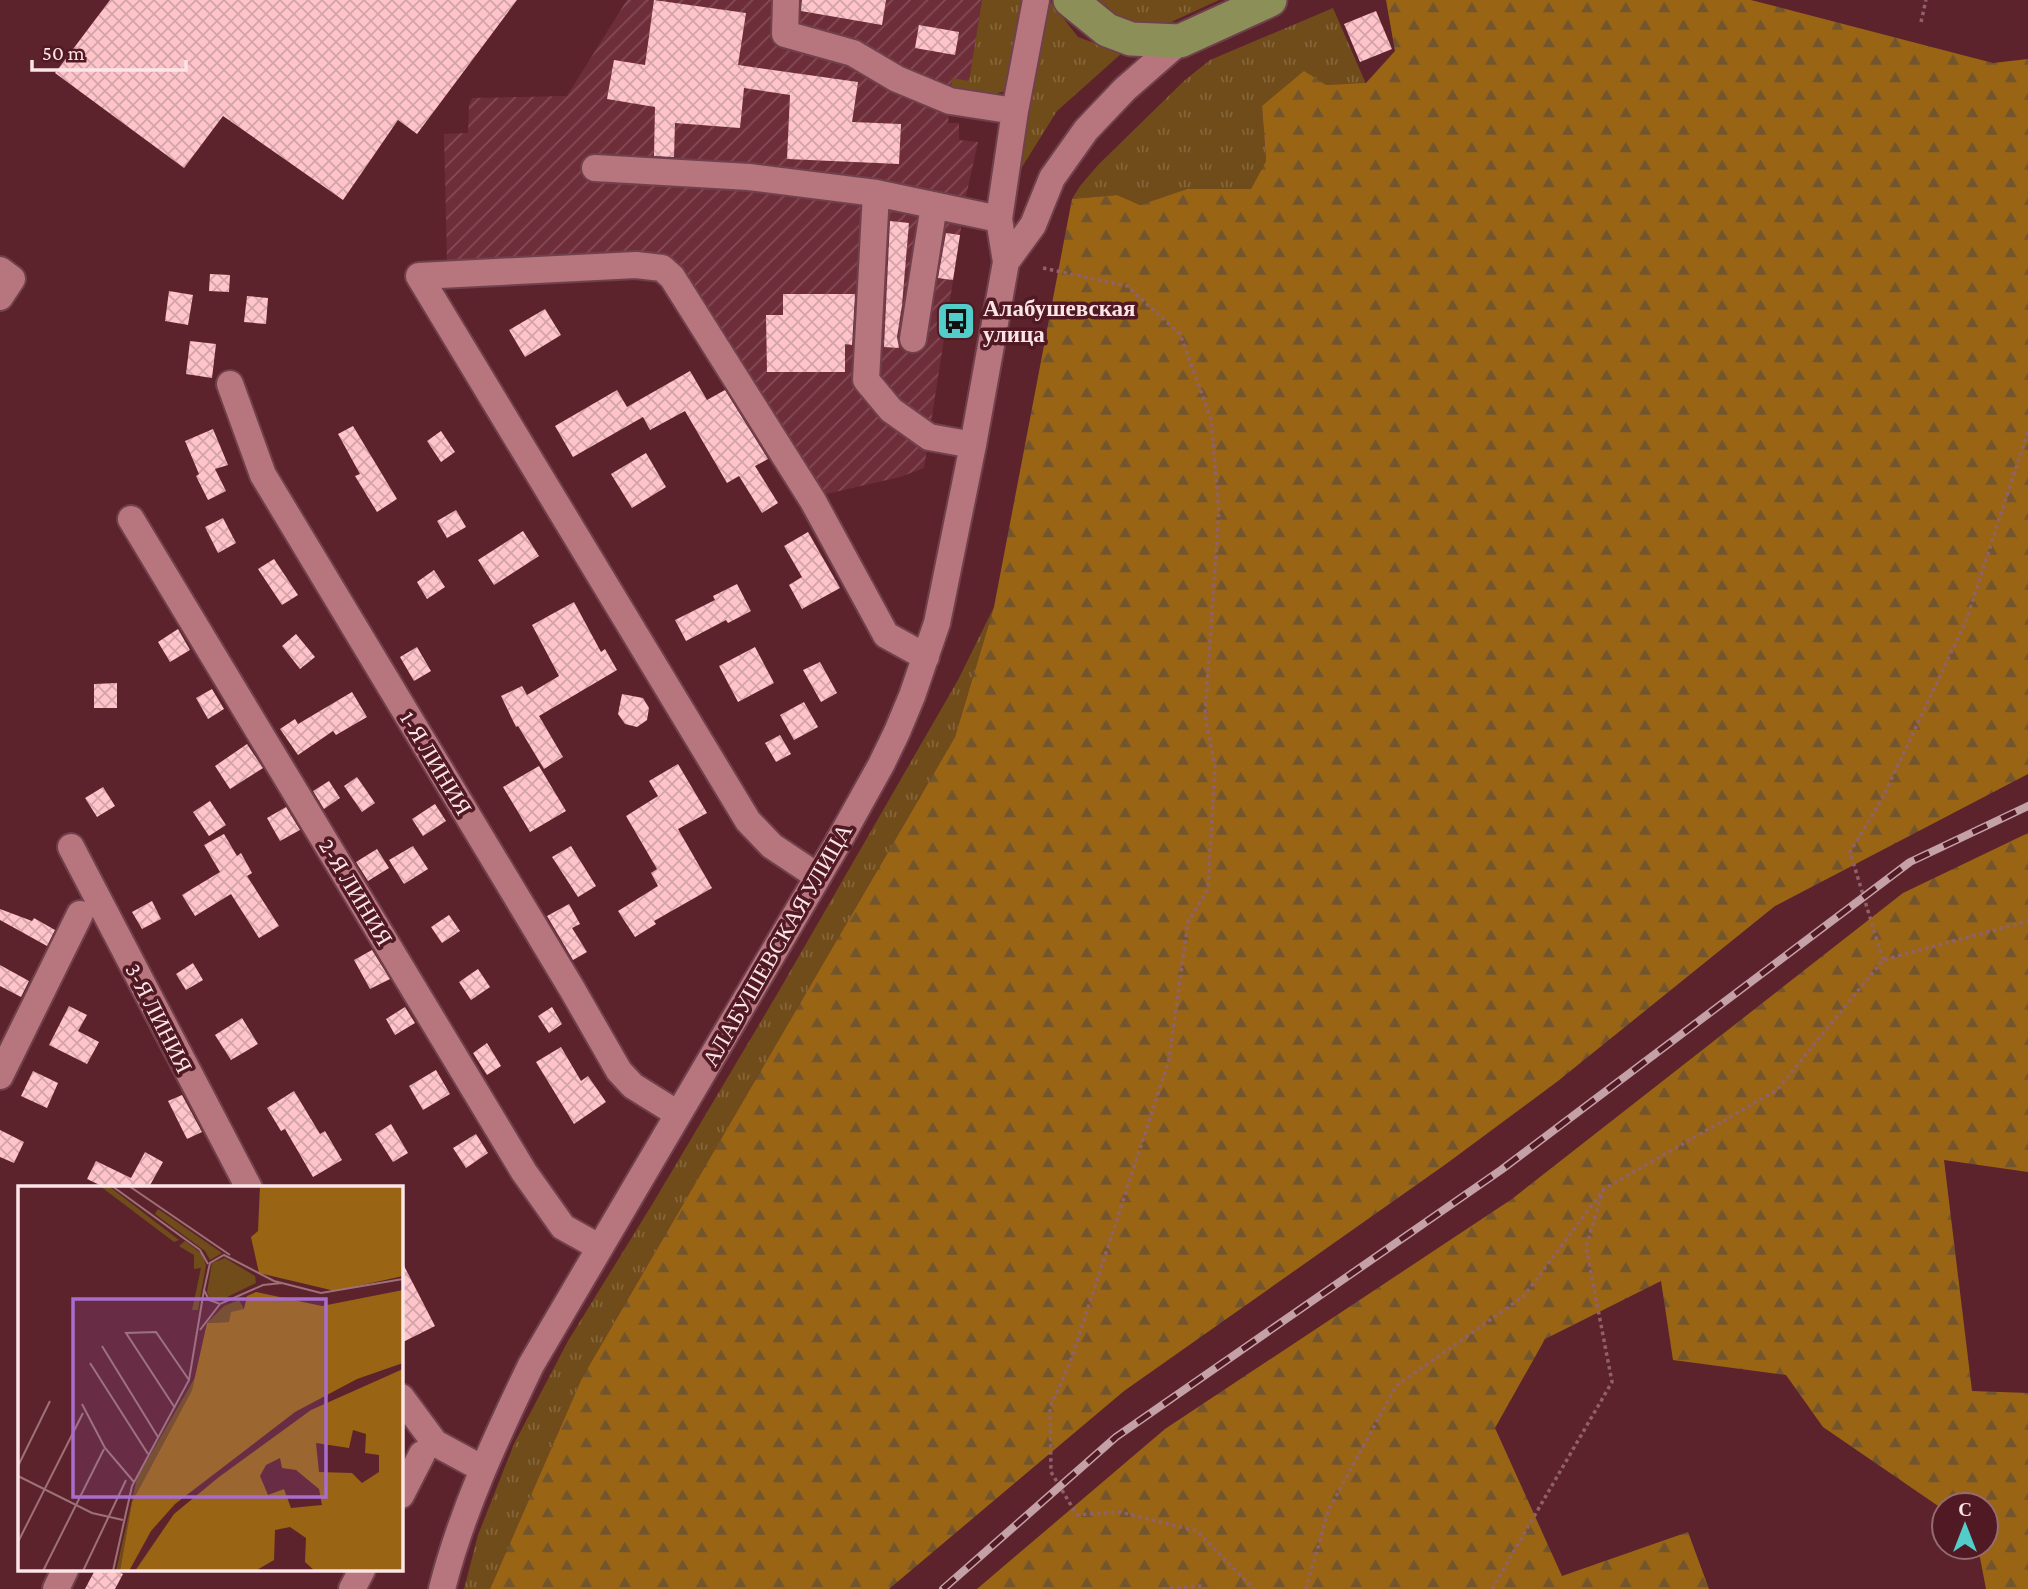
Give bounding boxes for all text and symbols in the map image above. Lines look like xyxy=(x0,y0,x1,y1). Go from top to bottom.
scale bar xyxy=(32,28,186,72)
text: 50 m xyxy=(42,41,85,65)
place label: Алабушевская улица xyxy=(983,295,1136,347)
bus stop icon: Алабушевская улица xyxy=(935,300,977,342)
street label: 1-Я ЛИНИЯ xyxy=(395,706,477,820)
street label: АЛАБУШЕВСКАЯ УЛИЦА xyxy=(697,819,857,1071)
street label: 2-Я ЛИНИЯ xyxy=(314,834,398,950)
street label: 3-Я ЛИНИЯ xyxy=(120,959,198,1077)
inset map xyxy=(18,1186,402,1572)
north arrow xyxy=(1930,1491,2000,1561)
text: С xyxy=(1958,1499,1972,1520)

